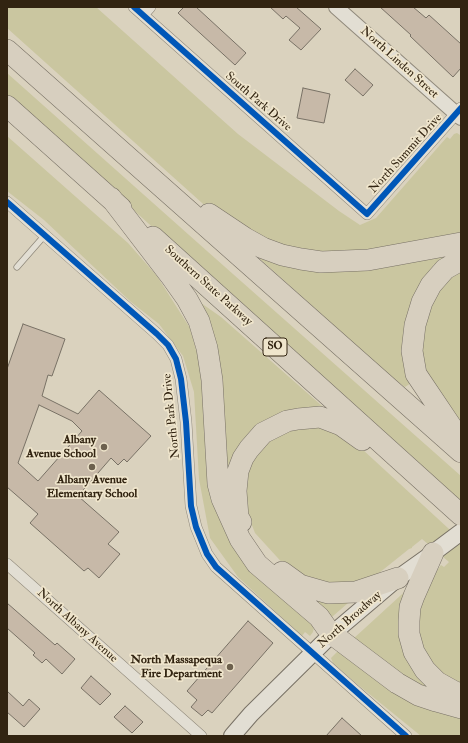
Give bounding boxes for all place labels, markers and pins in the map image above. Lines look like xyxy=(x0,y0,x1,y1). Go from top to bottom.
place label: Albany Avenue School xyxy=(26,433,96,461)
marker: Albany Avenue School xyxy=(99,442,109,452)
marker: Albany Avenue Elementary School xyxy=(87,462,97,472)
place label: Albany Avenue Elementary School xyxy=(47,473,137,501)
place label: North Massapequa Fire Department xyxy=(130,653,222,681)
marker: North Massapequa Fire Department xyxy=(225,662,235,672)

